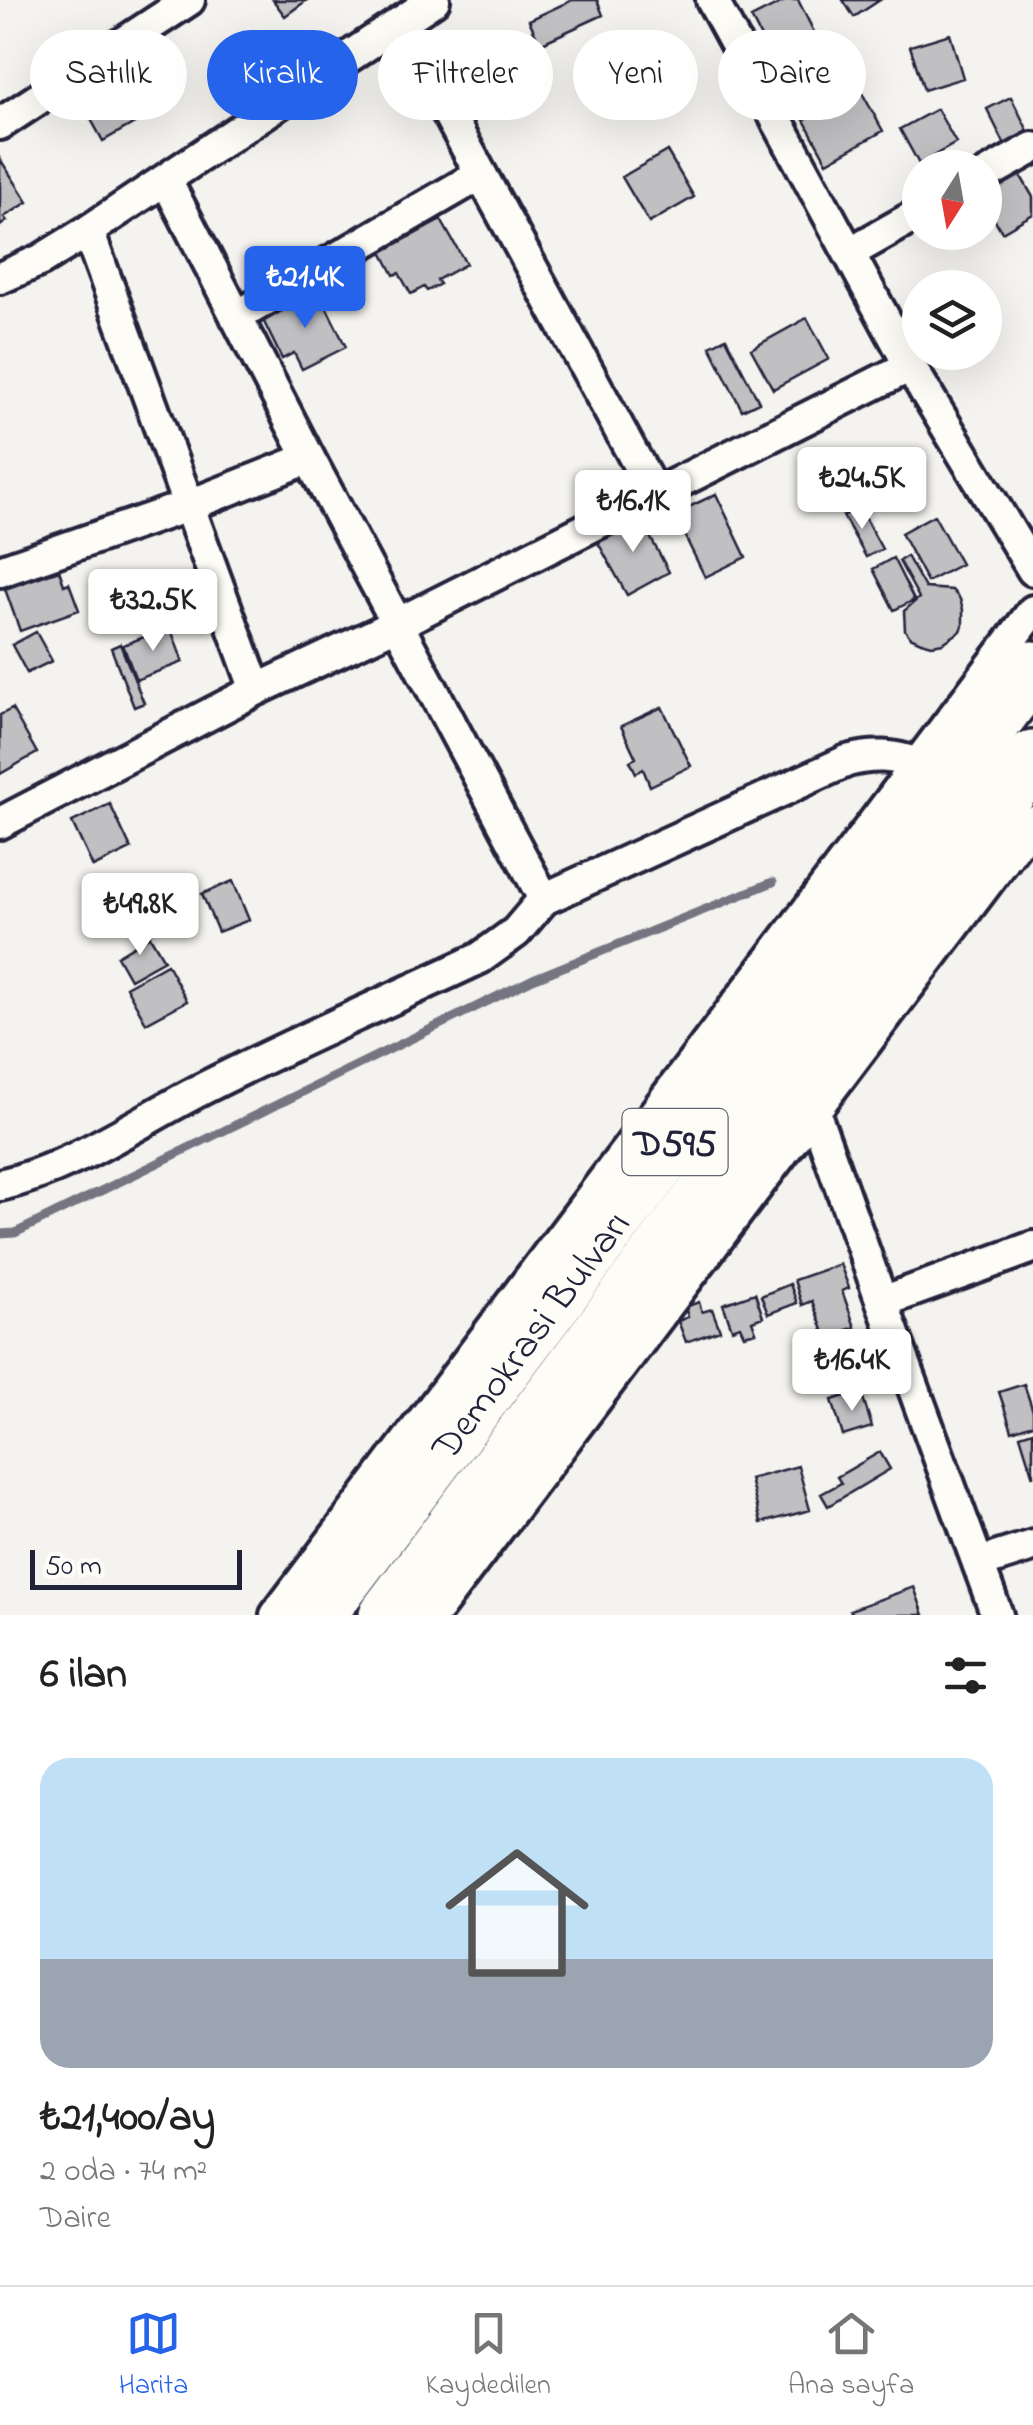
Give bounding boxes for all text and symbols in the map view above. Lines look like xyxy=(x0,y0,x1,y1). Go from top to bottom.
chip: Satılık xyxy=(30,30,187,120)
chip: Kiralık xyxy=(207,30,358,120)
chip: Filtreler xyxy=(378,30,553,120)
chip: Yeni xyxy=(573,30,698,120)
chip: Daire xyxy=(718,30,866,120)
north arrow xyxy=(902,150,1002,250)
map controls xyxy=(902,150,1002,370)
pin: ₺21.4K xyxy=(224,246,386,331)
text: ₺21.4K xyxy=(266,255,344,302)
button: layers xyxy=(902,270,1002,370)
pin: ₺24.5K xyxy=(781,447,943,532)
text: ₺24.5K xyxy=(819,456,905,503)
pin: ₺16.1K xyxy=(552,470,714,555)
text: ₺16.1K xyxy=(597,479,669,526)
pin: ₺32.5K xyxy=(72,569,234,654)
text: ₺32.5K xyxy=(110,578,196,625)
pin: ₺49.8K xyxy=(59,873,221,958)
text: ₺49.8K xyxy=(104,882,176,929)
road number: D595 xyxy=(622,1109,728,1175)
street label: Demokrasi Bulvarı xyxy=(418,1200,647,1475)
pin: ₺16.4K xyxy=(771,1329,933,1414)
text: ₺16.4K xyxy=(814,1338,890,1385)
scale bar xyxy=(30,1545,242,1590)
text: 50 m xyxy=(45,1547,102,1588)
text: 6 ilan xyxy=(40,1645,127,1706)
icon: filters xyxy=(938,1648,993,1703)
icon: home xyxy=(427,1823,607,2003)
text: ₺21,400/ay xyxy=(40,2088,215,2149)
text: 2 oda · 74 m² xyxy=(40,2149,207,2196)
text: Daire xyxy=(40,2196,111,2243)
tab: Harita xyxy=(119,2306,188,2407)
tab: Kaydedilen xyxy=(426,2306,551,2407)
tab: Ana sayfa xyxy=(788,2306,914,2407)

